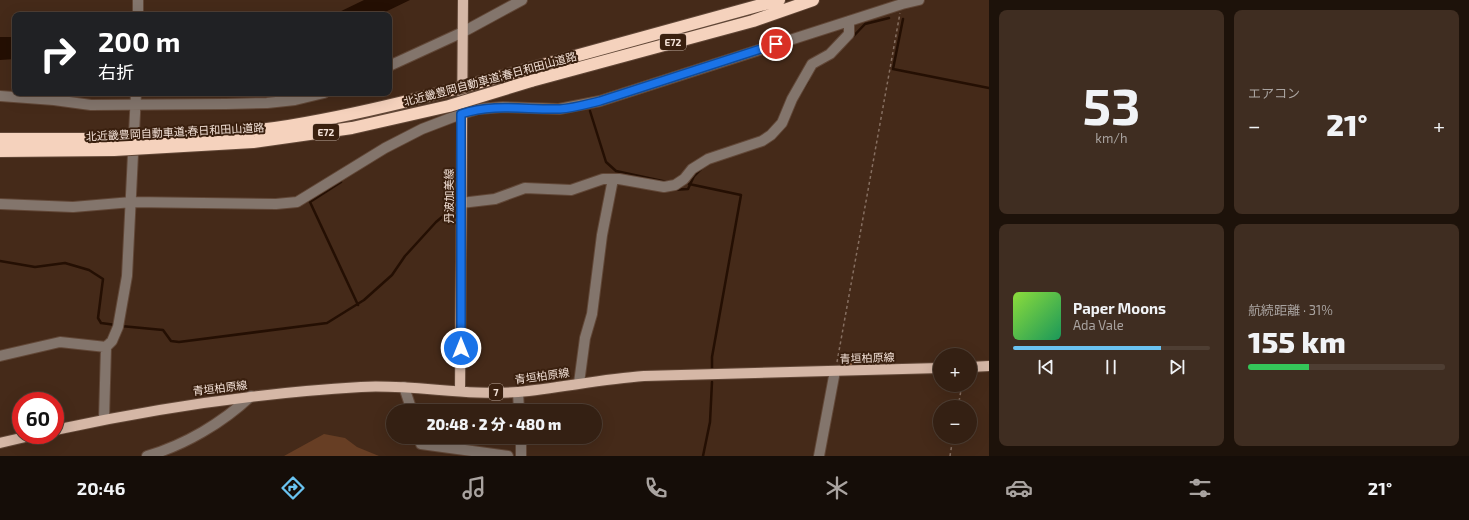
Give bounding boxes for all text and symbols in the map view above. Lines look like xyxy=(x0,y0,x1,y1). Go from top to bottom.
text: 200 m xyxy=(98,24,180,58)
pin xyxy=(759,27,793,61)
icon: right xyxy=(32,28,84,80)
icon: arrive xyxy=(765,33,787,55)
road number: E72 xyxy=(660,34,686,50)
street label: 北近畿豊岡自動車道;春日和田山道路 xyxy=(402,49,578,108)
text: 右折 xyxy=(98,61,134,83)
text: 53 xyxy=(1082,73,1141,135)
text: エアコン xyxy=(1248,85,1300,101)
text: 21° xyxy=(1326,106,1368,142)
text: − xyxy=(1248,112,1261,138)
text: + xyxy=(1433,112,1445,138)
street label: 北近畿豊岡自動車道;春日和田山道路 xyxy=(85,120,264,143)
road number: E72 xyxy=(313,124,339,140)
text: km/h xyxy=(1095,130,1128,146)
street label: 丹波加美線 xyxy=(442,169,455,224)
text: Paper Moons xyxy=(1073,299,1166,317)
text: 航続距離 · 31% xyxy=(1248,302,1333,318)
text: Ada Vale xyxy=(1073,317,1124,333)
text: 155 km xyxy=(1248,323,1346,359)
position arrow xyxy=(440,327,482,369)
map controls xyxy=(933,348,977,444)
button: + xyxy=(933,348,977,392)
street label: 青垣柏原線 xyxy=(839,350,895,365)
icon: previous xyxy=(1035,356,1057,378)
icon: pause xyxy=(1100,356,1122,378)
icon: next xyxy=(1166,356,1188,378)
street label: 青垣柏原線 xyxy=(514,365,570,386)
street label: 青垣柏原線 xyxy=(192,378,248,397)
road number: 7 xyxy=(489,384,503,400)
speed limit sign: 60 xyxy=(12,392,64,444)
button: − xyxy=(933,400,977,444)
text: 20:48 · 2 分 · 480 m xyxy=(427,415,561,433)
icon: directions xyxy=(279,474,307,502)
icon: music xyxy=(460,474,488,502)
icon: phone xyxy=(642,474,670,502)
icon: climate xyxy=(823,474,851,502)
icon: car xyxy=(1005,474,1033,502)
icon: filters xyxy=(1186,474,1214,502)
text: 20:46 xyxy=(77,477,125,499)
text: 21° xyxy=(1368,477,1392,499)

